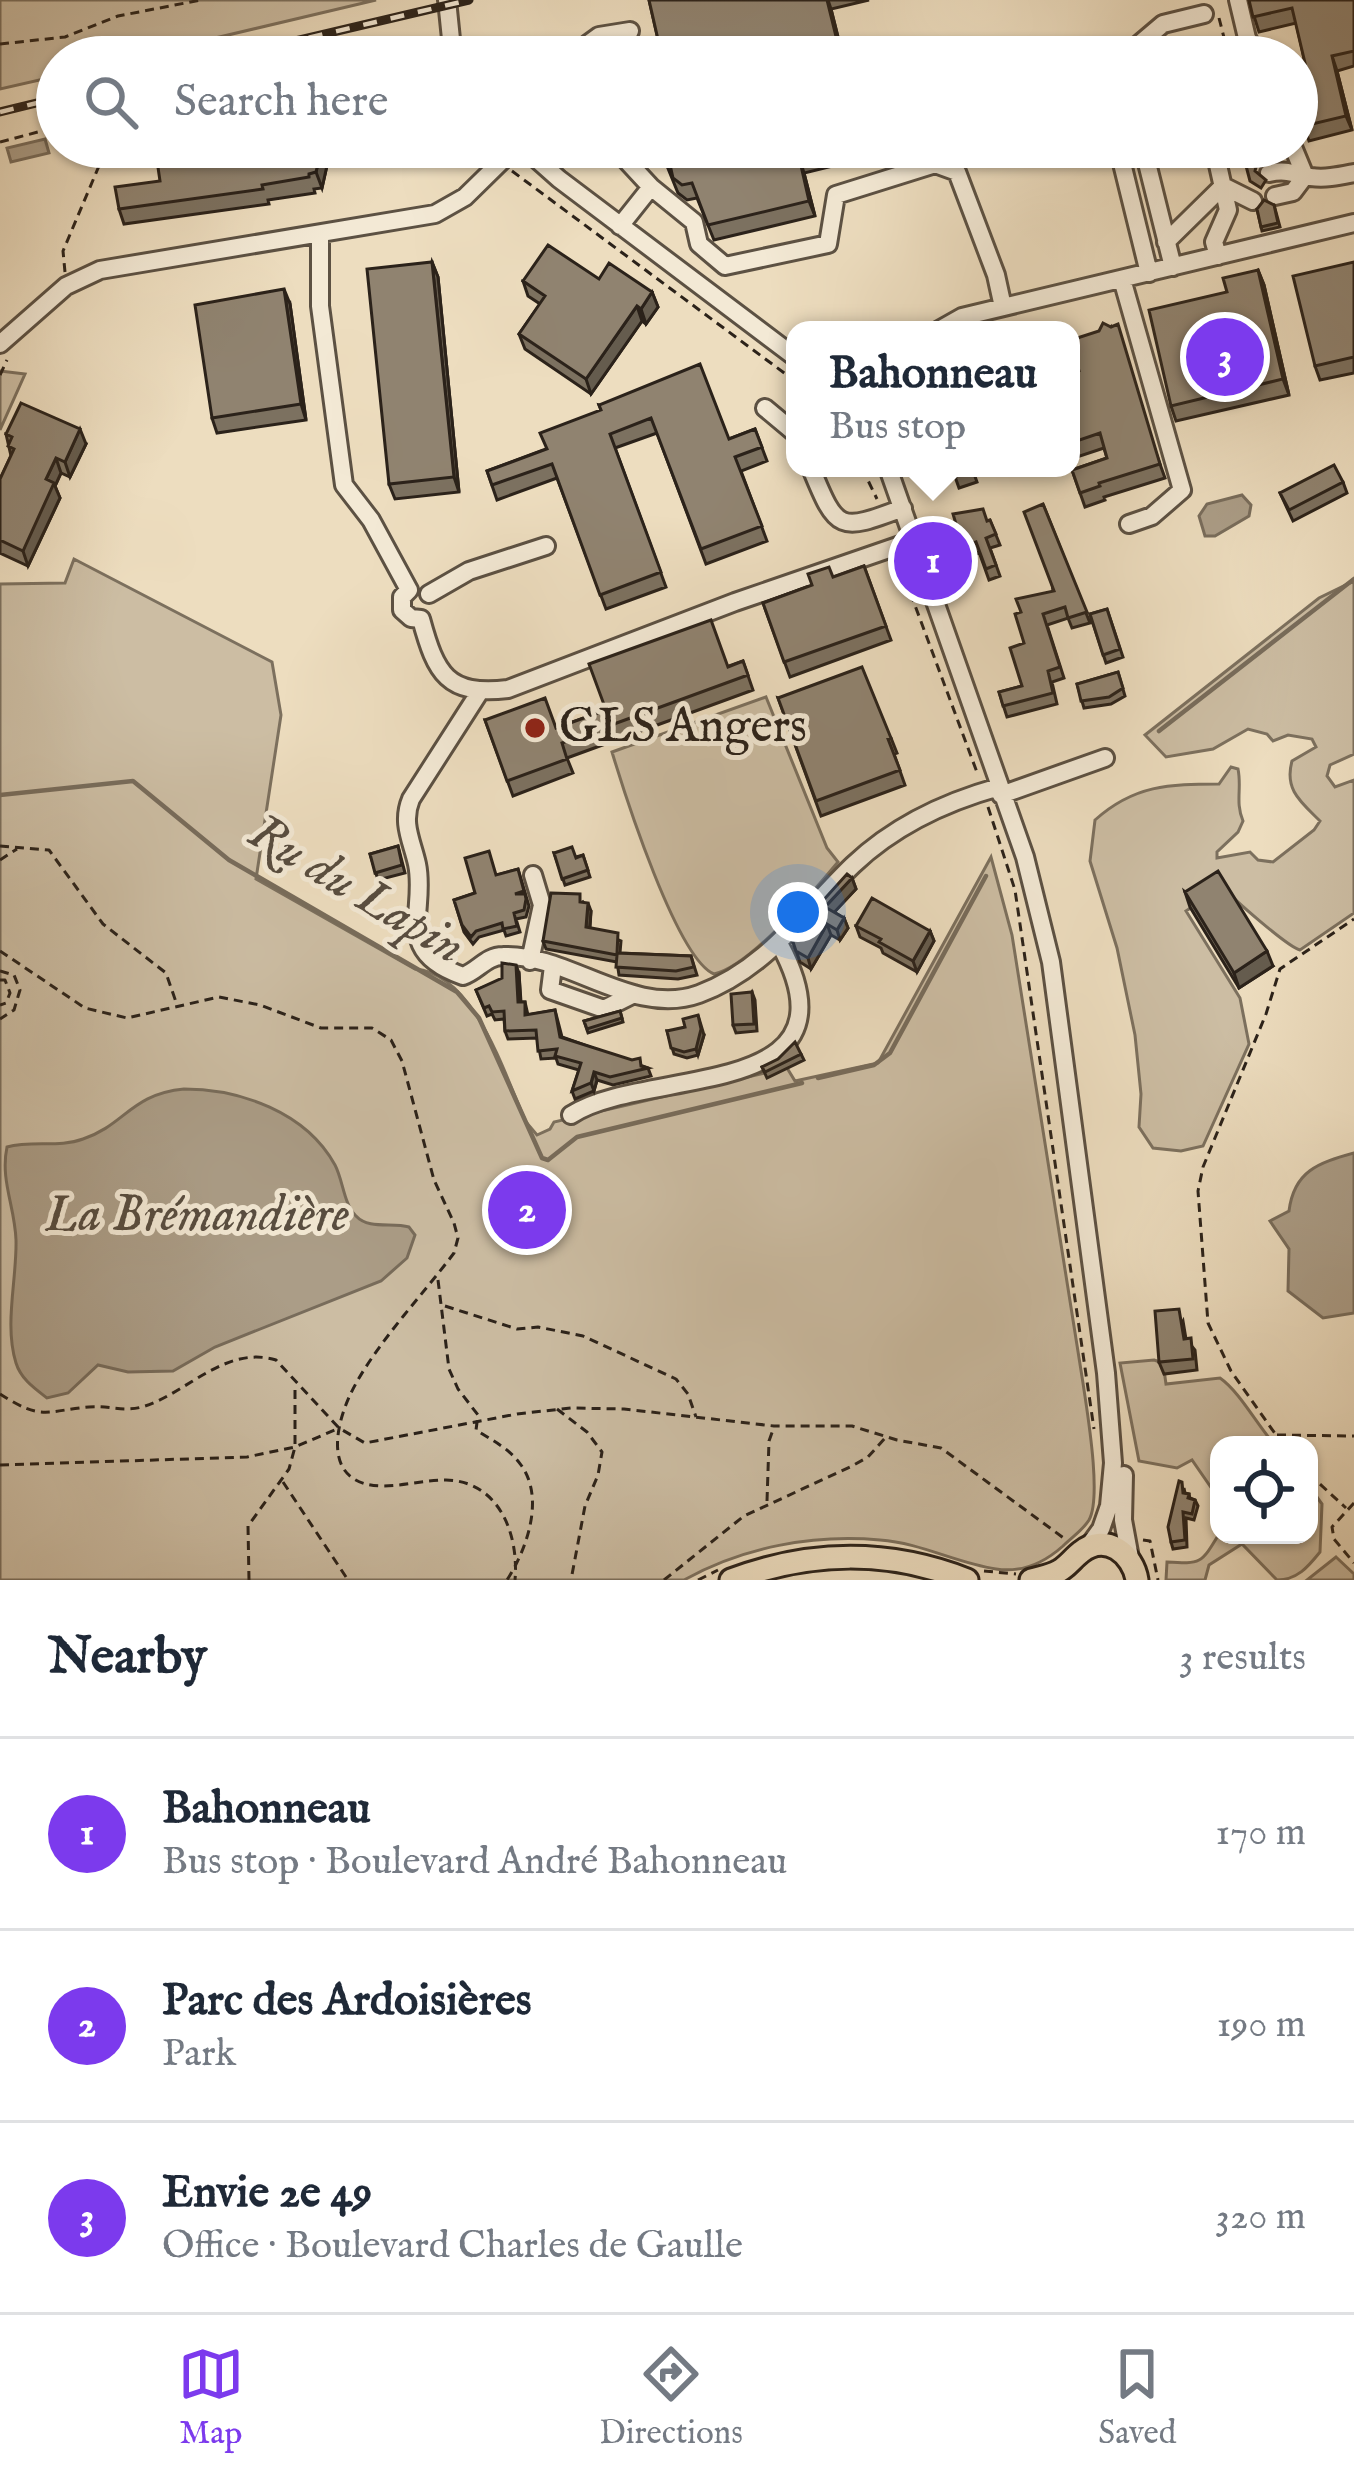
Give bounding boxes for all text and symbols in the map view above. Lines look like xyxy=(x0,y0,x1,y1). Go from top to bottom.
search box xyxy=(36,36,1318,168)
icon: search xyxy=(78,69,144,135)
text: Search here xyxy=(174,74,388,131)
pin: 3 xyxy=(1186,312,1264,402)
popup xyxy=(786,321,1080,477)
text: Bahonneau xyxy=(829,346,1037,403)
text: Bus stop xyxy=(829,403,966,452)
pin: 1 xyxy=(894,516,972,606)
place label: GLS Angers xyxy=(559,698,807,758)
marker: GLS Angers xyxy=(522,715,548,741)
water label: Ru du Lapin xyxy=(236,801,476,981)
your location xyxy=(768,882,828,942)
pin: 2 xyxy=(488,1165,566,1255)
water label: La Brémandière xyxy=(44,1184,349,1249)
map controls xyxy=(1210,1436,1318,1544)
button: locate xyxy=(1210,1436,1318,1544)
text: Nearby xyxy=(48,1626,207,1691)
text: 3 results xyxy=(1179,1634,1306,1683)
text: Bahonneau xyxy=(162,1781,370,1838)
text: 1 xyxy=(80,1809,94,1858)
text: 170 m xyxy=(1215,1809,1306,1858)
text: Bus stop · Boulevard André Bahonneau xyxy=(162,1838,787,1887)
text: Parc des Ardoisières xyxy=(162,1973,532,2030)
text: 2 xyxy=(78,2001,96,2050)
text: 190 m xyxy=(1217,2001,1306,2050)
text: Park xyxy=(162,2030,236,2079)
text: Envie 2e 49 xyxy=(162,2165,372,2222)
text: 3 xyxy=(80,2193,94,2242)
text: 320 m xyxy=(1215,2193,1306,2242)
text: Office · Boulevard Charles de Gaulle xyxy=(162,2222,743,2271)
tab: Map xyxy=(178,2341,244,2455)
tab: Directions xyxy=(599,2341,743,2455)
tab: Saved xyxy=(1098,2341,1176,2455)

